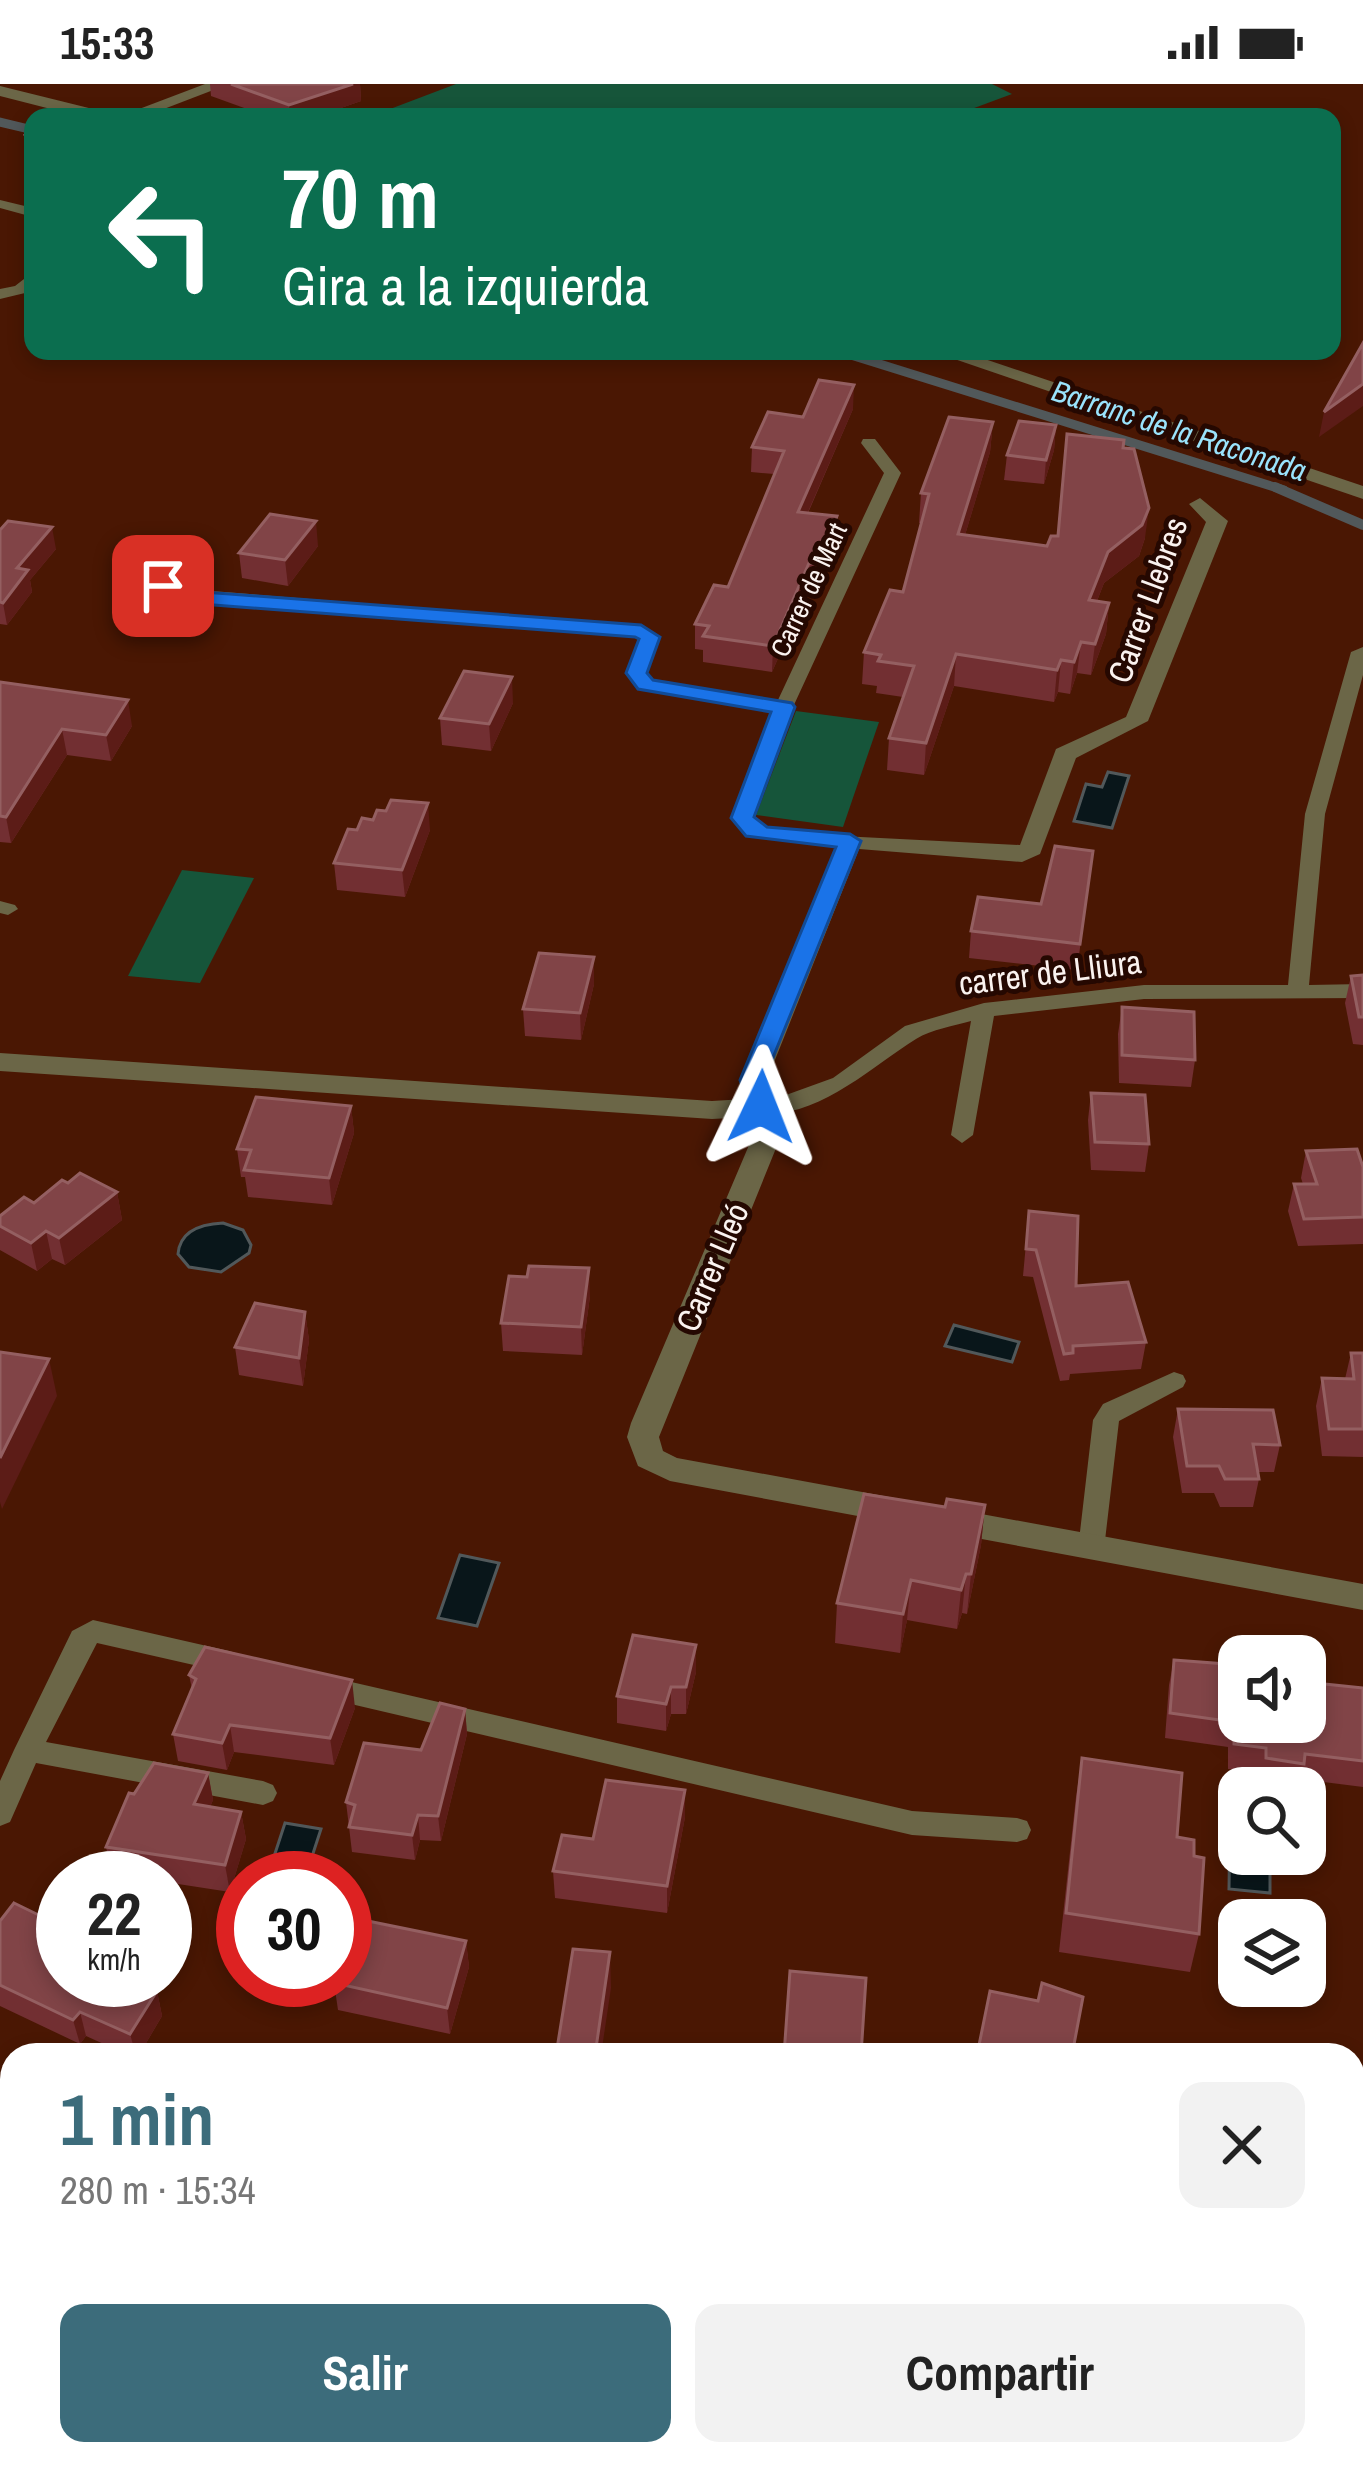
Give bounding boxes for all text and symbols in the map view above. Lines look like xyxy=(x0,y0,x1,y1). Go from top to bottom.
text: 15:33 xyxy=(60,12,154,73)
text: 70 m xyxy=(282,141,439,254)
icon: left xyxy=(84,156,240,312)
text: Gira a la izquierda xyxy=(282,249,649,322)
water label: Barranc de la Raconada xyxy=(1047,370,1312,490)
street label: Carrer Llebres xyxy=(1097,511,1197,689)
street label: Carrer de Mart xyxy=(761,517,855,662)
pin xyxy=(112,535,214,637)
icon: arrive xyxy=(130,553,196,619)
street label: carrer de Lliura xyxy=(956,939,1144,1005)
position arrow xyxy=(698,1044,824,1170)
street label: Carrer Lleó xyxy=(665,1196,759,1338)
map controls xyxy=(1218,1635,1326,2007)
button: sound xyxy=(1218,1635,1326,1743)
button: search xyxy=(1218,1767,1326,1875)
speed limit sign: 30 xyxy=(216,1851,372,2007)
text: 22 xyxy=(87,1873,141,1954)
button: layers xyxy=(1218,1899,1326,2007)
text: km/h xyxy=(87,1939,141,1979)
text: 1 min xyxy=(60,2070,214,2167)
button: close xyxy=(1179,2082,1305,2208)
text: 280 m · 15:34 xyxy=(60,2164,256,2216)
button: Salir xyxy=(60,2304,671,2442)
button: Compartir xyxy=(695,2304,1305,2442)

